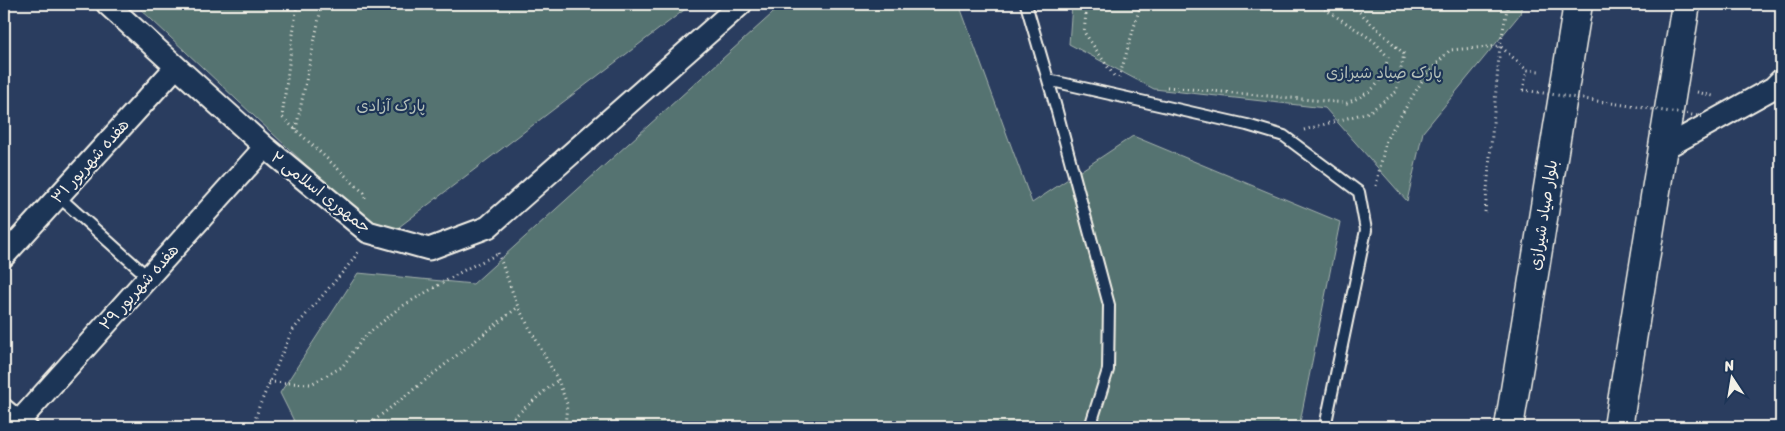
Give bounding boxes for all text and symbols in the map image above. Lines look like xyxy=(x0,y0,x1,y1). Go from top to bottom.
park label: پارک صیاد شیرازی xyxy=(1326,58,1442,87)
park label: پارک آزادی xyxy=(356,91,426,120)
street label: هفده شهریور ۳۱ xyxy=(43,111,137,211)
street label: جمهوری اسلامی ۲ xyxy=(264,143,378,241)
street label: بلوار صیاد شیرازی xyxy=(1520,157,1566,273)
street label: هفده شهریور ۲۹ xyxy=(92,237,186,337)
text: N xyxy=(1721,352,1737,379)
north arrow xyxy=(1708,354,1758,404)

